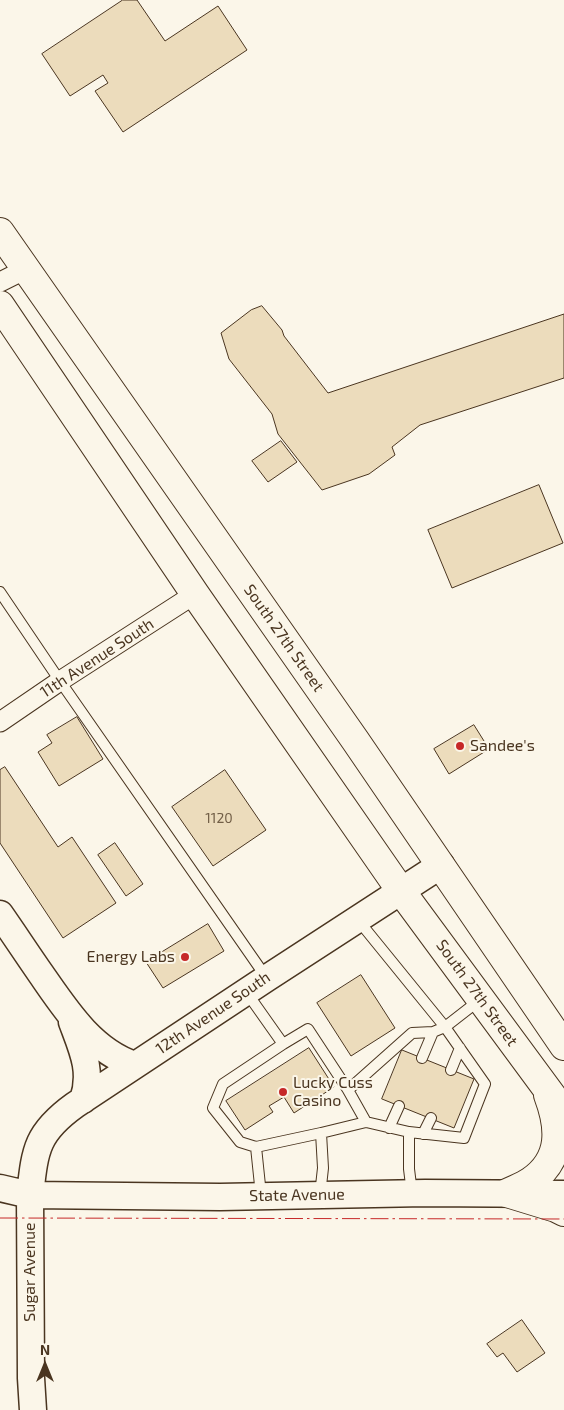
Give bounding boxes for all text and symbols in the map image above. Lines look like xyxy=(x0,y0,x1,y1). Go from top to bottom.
street label: South 27th Street xyxy=(240,581,328,695)
street label: 11th Avenue South xyxy=(37,614,157,702)
place label: Sandee's xyxy=(470,736,535,756)
marker: Sandee's xyxy=(454,740,466,752)
house number: 1120 xyxy=(205,810,233,826)
street label: South 27th Street xyxy=(432,936,522,1050)
place label: Energy Labs xyxy=(87,947,175,967)
marker: Energy Labs xyxy=(179,951,191,963)
street label: 12th Avenue South xyxy=(152,968,274,1058)
place label: Lucky Cuss Casino xyxy=(293,1073,373,1111)
marker: Lucky Cuss Casino xyxy=(277,1086,289,1098)
street label: State Avenue xyxy=(249,1185,345,1205)
street label: Sugar Avenue xyxy=(20,1222,40,1322)
north arrow xyxy=(20,1340,70,1390)
text: N xyxy=(40,1341,50,1358)

